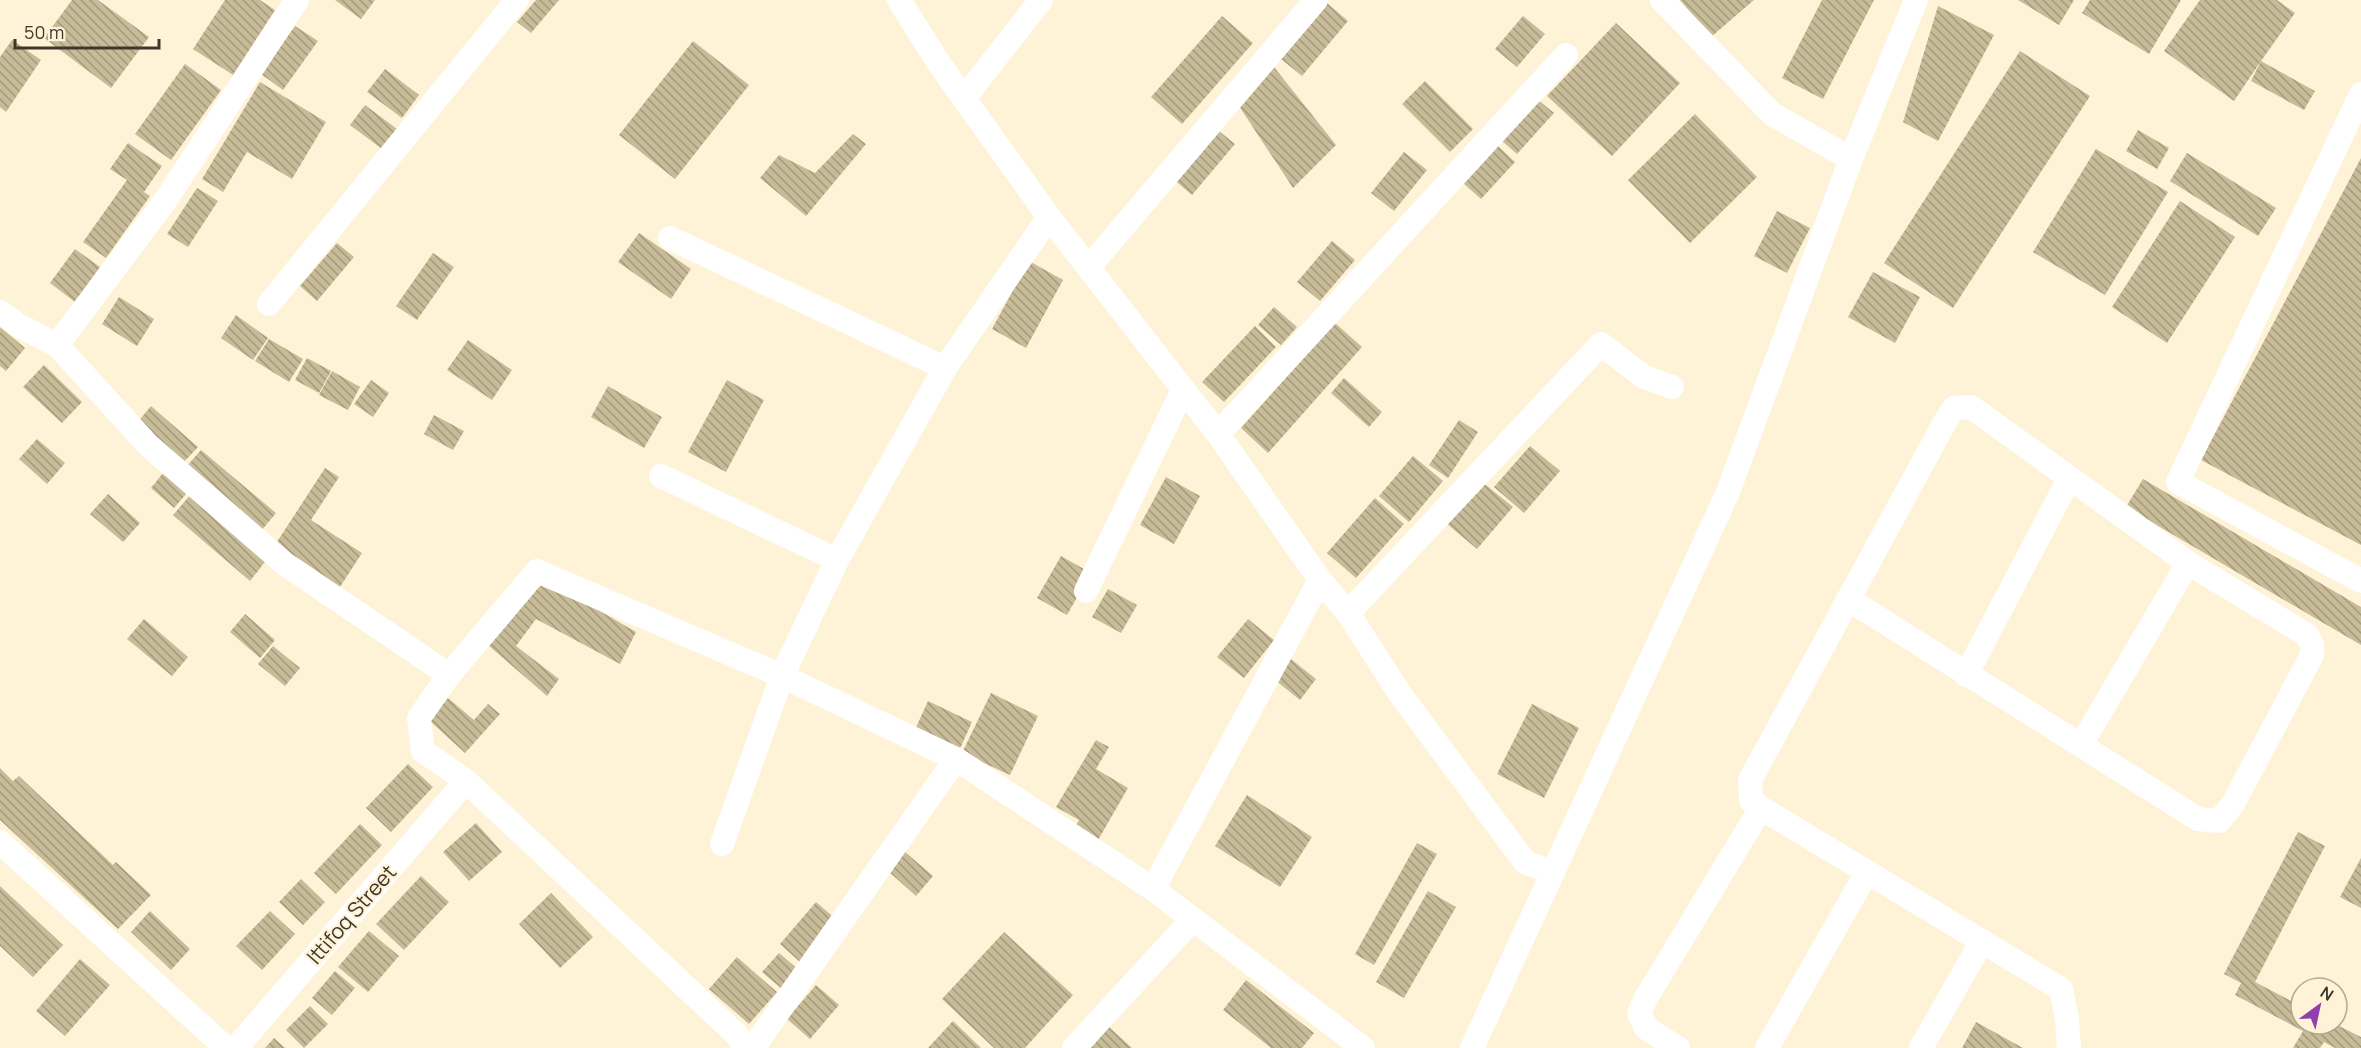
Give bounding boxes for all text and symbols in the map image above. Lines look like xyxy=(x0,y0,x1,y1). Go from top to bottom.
scale bar xyxy=(15,12,159,50)
text: 50 m xyxy=(24,20,64,44)
street label: Ittifoq Street xyxy=(300,858,402,970)
north arrow xyxy=(2289,976,2349,1036)
text: N xyxy=(2316,981,2338,1006)

